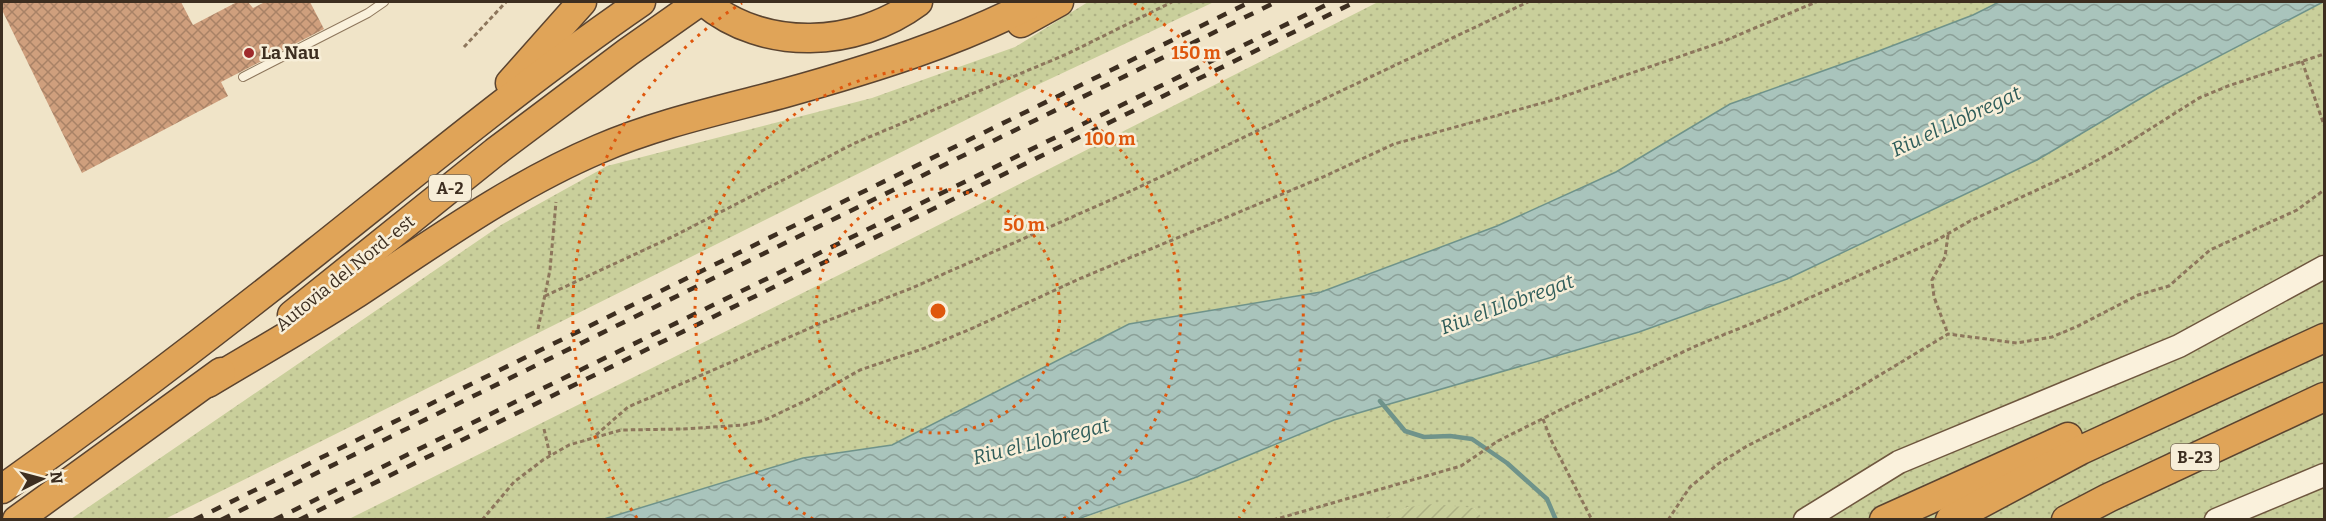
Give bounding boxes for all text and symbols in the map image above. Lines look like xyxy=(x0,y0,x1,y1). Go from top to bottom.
place label: La Nau xyxy=(261,42,320,64)
text: 150 m xyxy=(1171,42,1221,64)
marker: La Nau xyxy=(242,46,256,60)
water label: Riu el Llobregat xyxy=(1887,80,2025,162)
text: 100 m xyxy=(1084,128,1136,150)
road number: A-2 xyxy=(429,175,471,201)
street label: Autovia del Nord-est xyxy=(271,210,419,336)
text: 50 m xyxy=(1003,214,1045,236)
water label: Riu el Llobregat xyxy=(1437,268,1578,339)
centre of rings xyxy=(928,301,948,321)
water label: Riu el Llobregat xyxy=(970,412,1113,470)
road number: B-23 xyxy=(2171,444,2219,470)
north arrow xyxy=(12,449,72,509)
text: N xyxy=(46,470,67,485)

